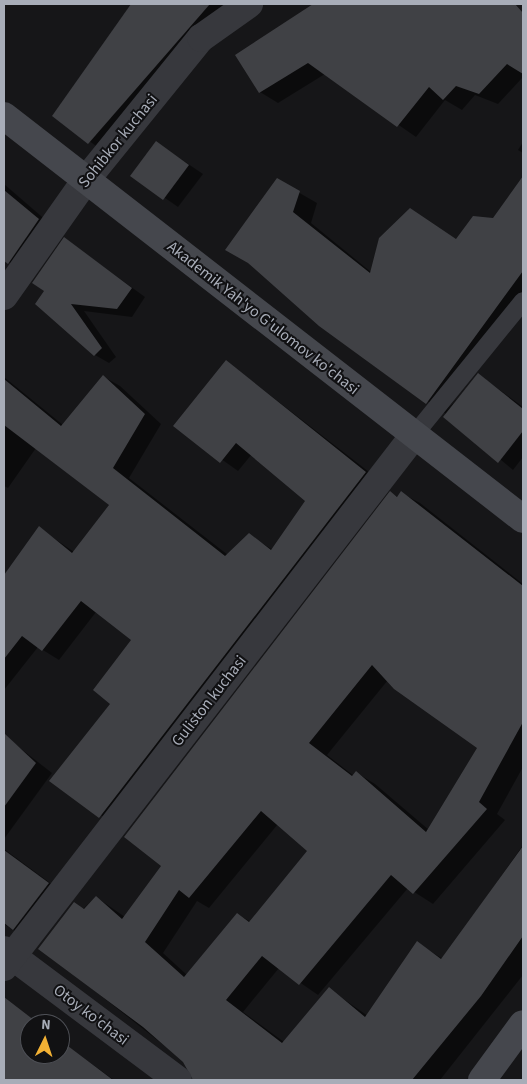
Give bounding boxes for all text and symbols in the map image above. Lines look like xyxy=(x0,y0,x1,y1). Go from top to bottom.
street label: Sohibkor kuchasi xyxy=(74,90,162,192)
street label: Akademik Yah'yo G'ulomov ko'chasi xyxy=(163,237,363,399)
street label: Guliston kuchasi xyxy=(168,652,250,750)
street label: Otoy ko'chasi xyxy=(50,981,132,1049)
north arrow xyxy=(20,1014,70,1064)
text: N xyxy=(41,1015,51,1035)

